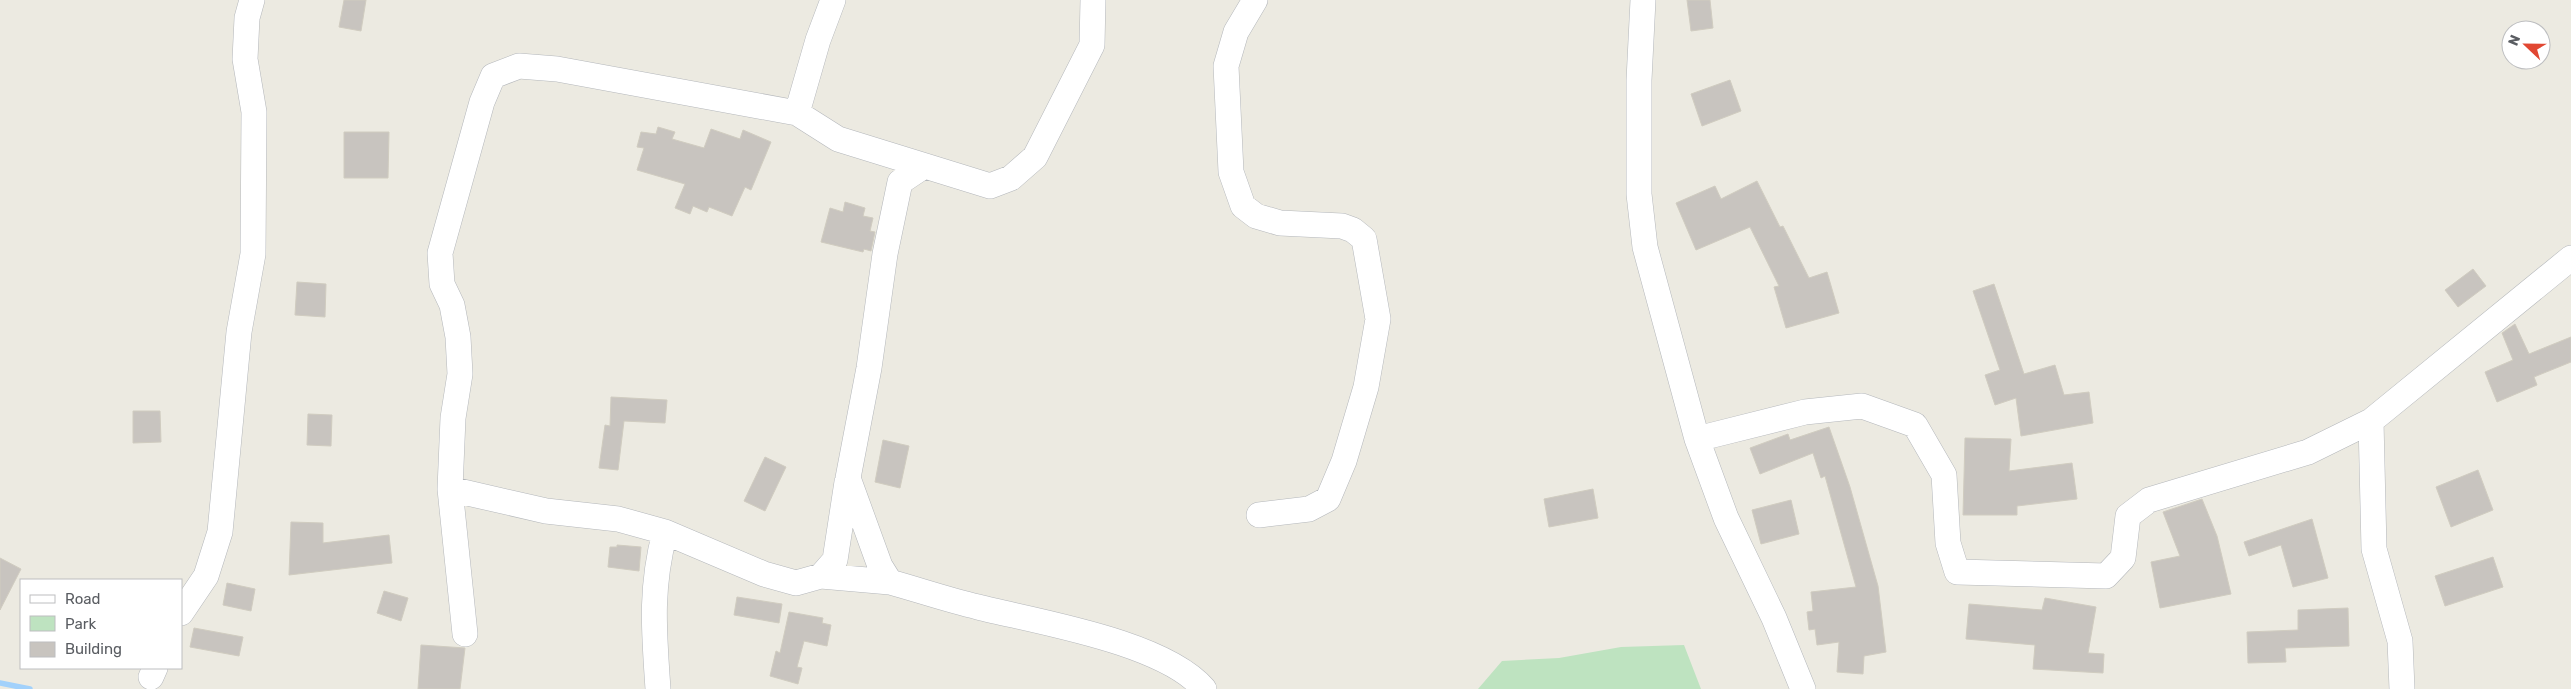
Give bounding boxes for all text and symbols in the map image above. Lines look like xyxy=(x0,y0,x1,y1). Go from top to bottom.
north arrow xyxy=(2501,20,2551,70)
text: N xyxy=(2505,32,2524,48)
legend xyxy=(20,579,182,669)
text: Road xyxy=(65,590,101,608)
text: Park xyxy=(65,615,96,633)
text: Building xyxy=(65,640,122,658)

